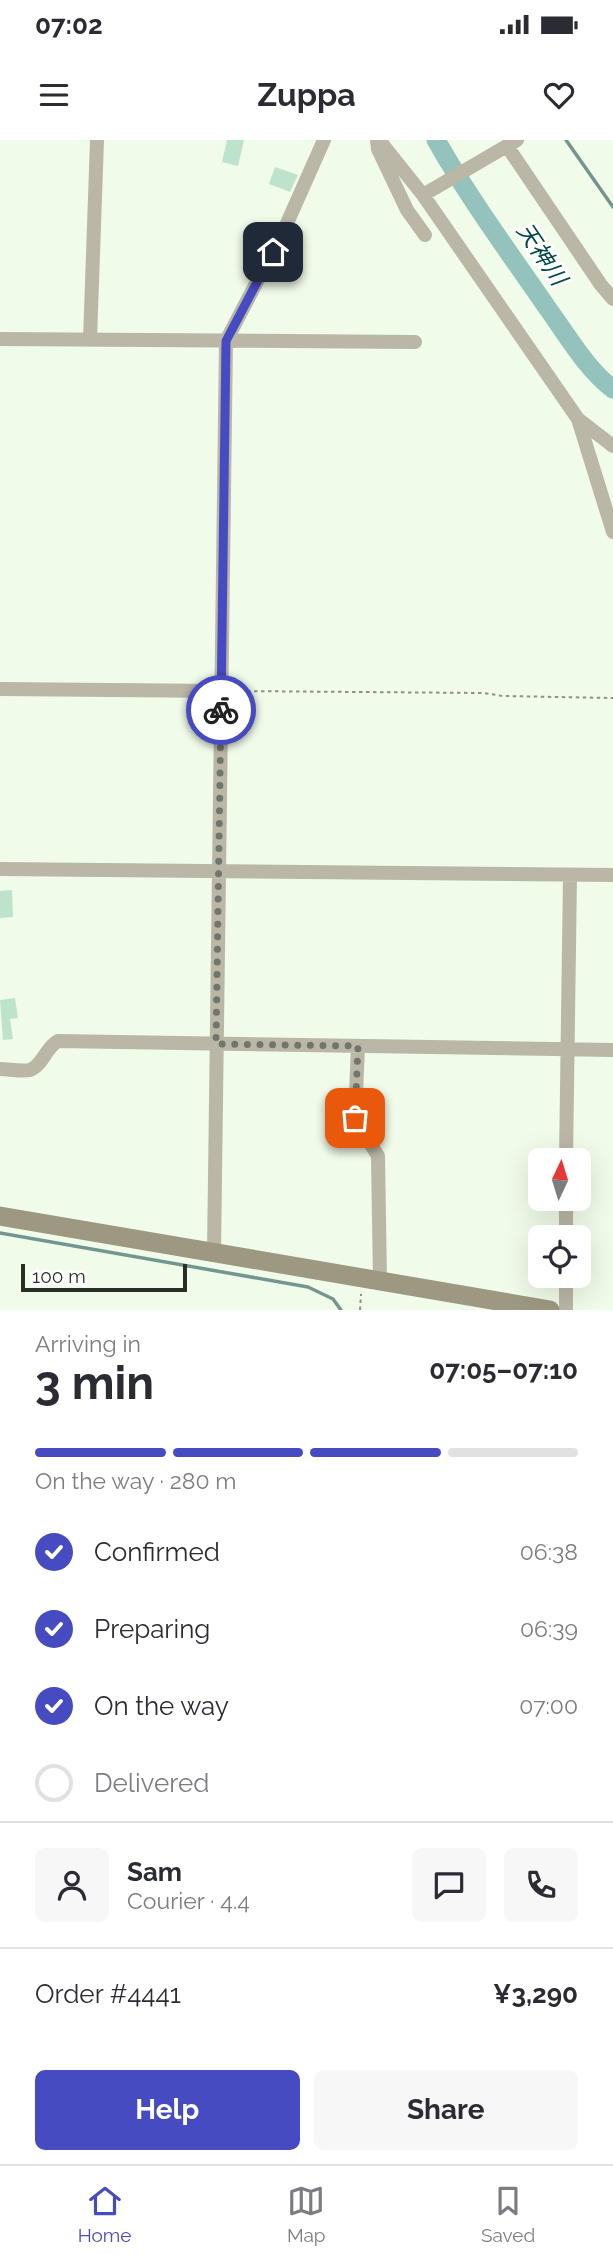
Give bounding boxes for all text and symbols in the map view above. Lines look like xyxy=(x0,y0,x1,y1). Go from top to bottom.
text: 07:02 xyxy=(35,10,103,40)
icon: menu xyxy=(35,76,73,114)
text: Zuppa xyxy=(257,76,356,113)
icon: heart xyxy=(540,76,578,114)
water label: 天神川 xyxy=(512,218,575,292)
pin xyxy=(243,222,303,282)
icon: home xyxy=(254,233,292,271)
courier xyxy=(186,675,256,745)
icon: bike xyxy=(202,691,240,729)
pin xyxy=(325,1088,385,1148)
icon: bag xyxy=(336,1099,374,1137)
north arrow xyxy=(528,1148,592,1211)
map controls xyxy=(528,1148,591,1288)
button: locate xyxy=(528,1225,591,1288)
scale bar xyxy=(21,1261,187,1293)
text: 100 m xyxy=(32,1265,86,1287)
text: Arriving in xyxy=(35,1330,141,1357)
text: 07:05–07:10 xyxy=(429,1355,578,1385)
text: 3 min xyxy=(35,1356,154,1410)
text: On the way · 280 m xyxy=(35,1467,237,1494)
icon: check xyxy=(35,1533,73,1571)
text: Confirmed xyxy=(94,1537,220,1567)
text: 06:38 xyxy=(520,1538,578,1565)
icon: check xyxy=(35,1610,73,1648)
text: Preparing xyxy=(94,1614,210,1644)
text: 06:39 xyxy=(520,1615,578,1642)
icon: check xyxy=(35,1687,73,1725)
text: On the way xyxy=(94,1691,229,1721)
text: 07:00 xyxy=(519,1692,578,1719)
text: Delivered xyxy=(94,1768,209,1798)
button: person xyxy=(35,1848,109,1922)
button: chat xyxy=(412,1848,486,1922)
button: phone xyxy=(504,1848,578,1922)
text: Sam xyxy=(127,1857,182,1887)
text: Courier · 4.4 xyxy=(127,1887,250,1914)
text: Order #4441 xyxy=(35,1979,181,2009)
text: ¥3,290 xyxy=(493,1979,578,2009)
button: Help xyxy=(35,2070,300,2150)
button: Share xyxy=(314,2070,578,2150)
tab: Home xyxy=(78,2182,131,2246)
tab: Map xyxy=(287,2182,326,2246)
tab: Saved xyxy=(481,2182,535,2246)

